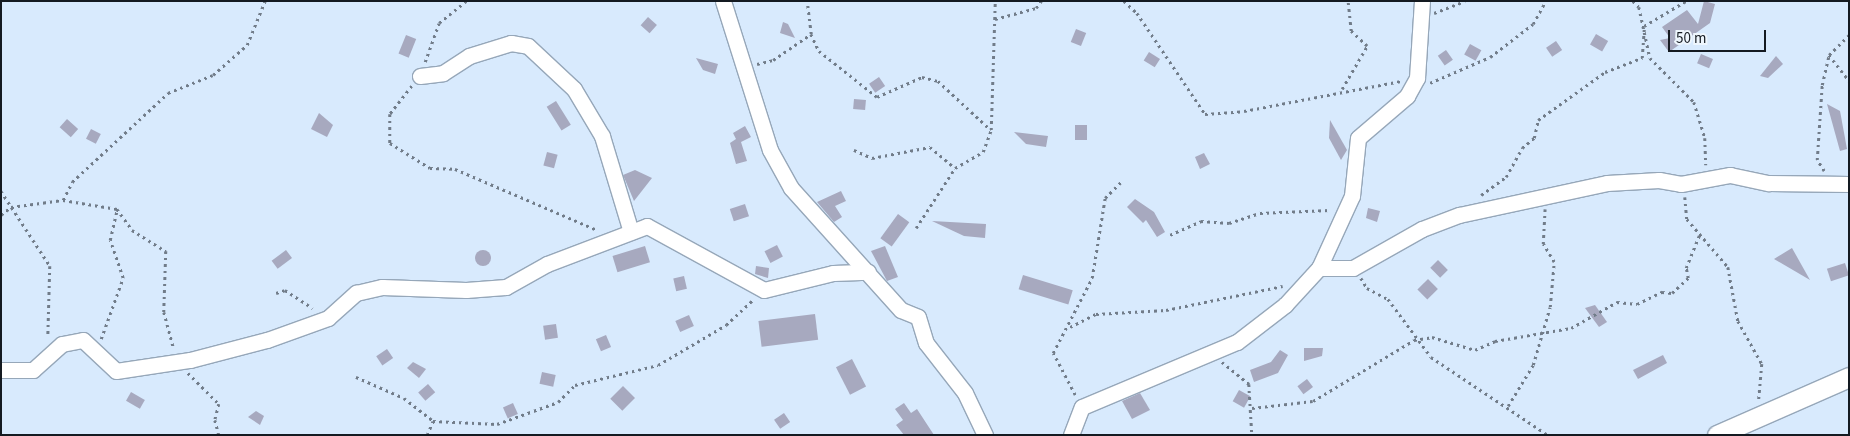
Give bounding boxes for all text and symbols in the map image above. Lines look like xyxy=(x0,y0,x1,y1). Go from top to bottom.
scale bar xyxy=(1670,20,1768,52)
text: 50 m xyxy=(1676,28,1706,49)

